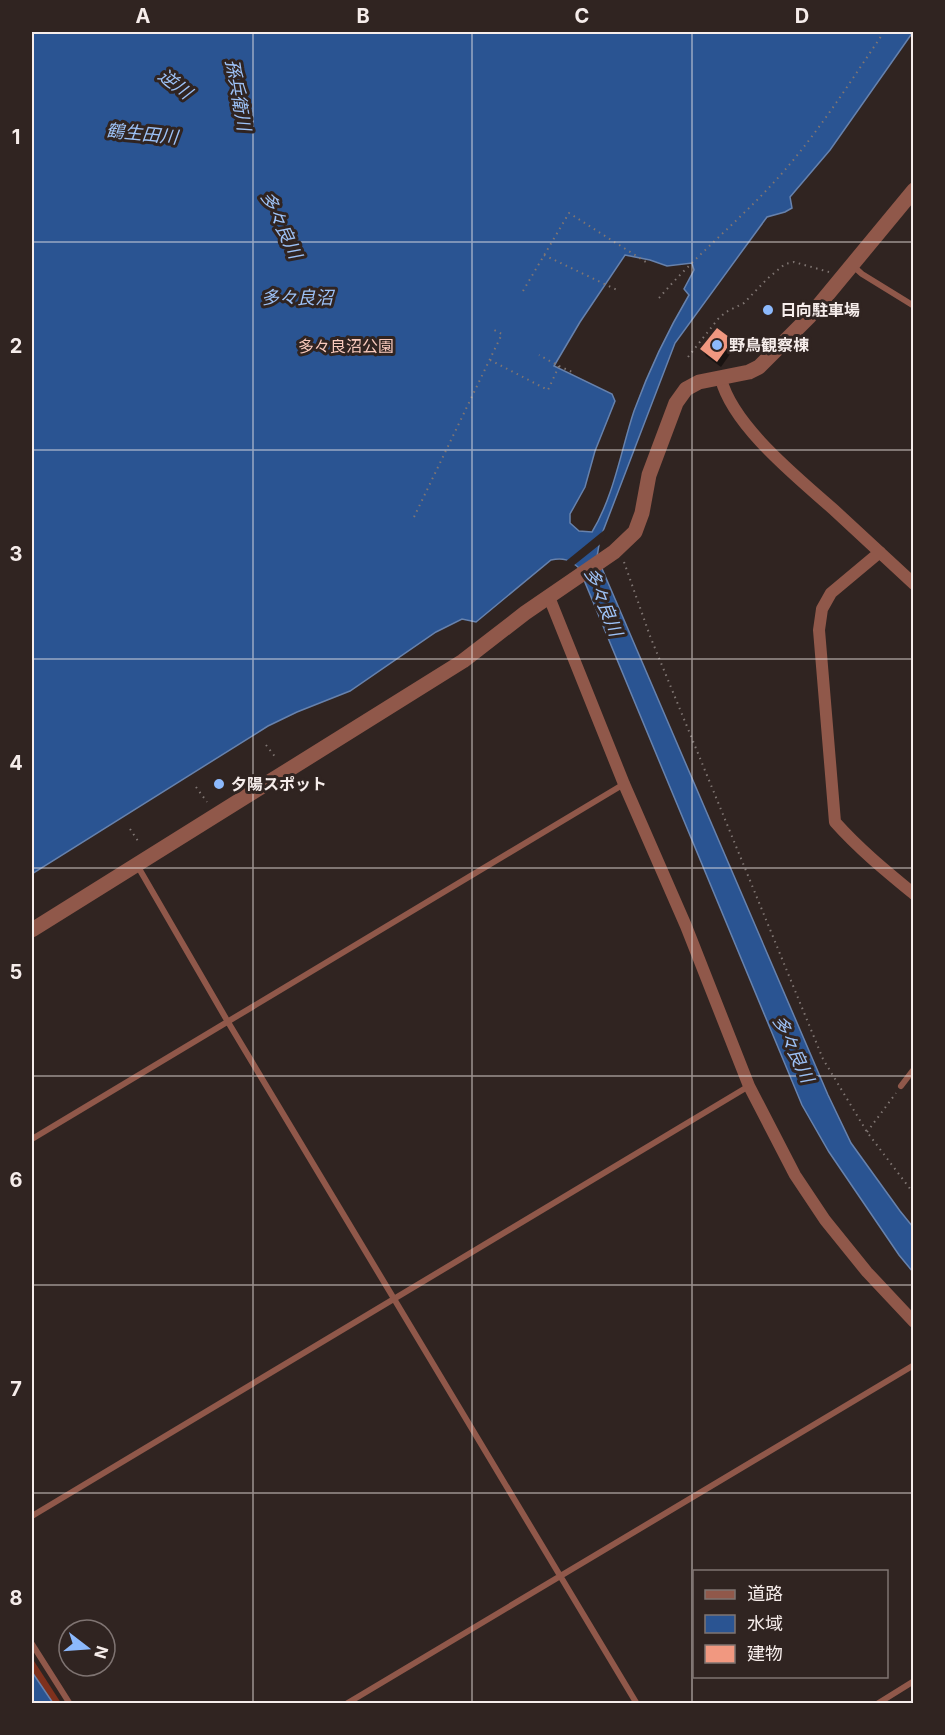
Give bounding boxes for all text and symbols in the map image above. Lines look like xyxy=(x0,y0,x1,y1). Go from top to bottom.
text: A xyxy=(136,4,151,28)
text: B xyxy=(356,4,370,28)
text: C xyxy=(575,4,589,28)
text: D xyxy=(795,4,809,28)
water label: 孫兵衛川 xyxy=(222,58,255,134)
water label: 逆川 xyxy=(155,64,198,104)
water label: 鶴生田川 xyxy=(105,119,181,148)
text: 1 xyxy=(12,125,20,149)
water label: 多々良川 xyxy=(257,188,307,264)
water label: 多々良沼 xyxy=(261,287,336,308)
place label: 日向駐車場 xyxy=(780,300,860,320)
marker: 日向駐車場 xyxy=(761,303,775,317)
text: 2 xyxy=(10,334,22,358)
place label: 野鳥観察棟 xyxy=(729,335,809,355)
park label: 多々良沼公園 xyxy=(298,336,394,356)
marker: 野鳥観察棟 xyxy=(710,338,724,352)
text: 3 xyxy=(10,542,22,566)
water label: 多々良川 xyxy=(580,565,627,641)
text: 4 xyxy=(9,751,23,775)
place label: 夕陽スポット xyxy=(231,774,327,794)
marker: 夕陽スポット xyxy=(212,777,226,791)
text: 5 xyxy=(10,960,22,984)
water label: 多々良川 xyxy=(769,1012,819,1088)
text: 6 xyxy=(10,1168,23,1192)
text: 7 xyxy=(10,1377,22,1401)
legend xyxy=(693,1570,888,1678)
text: 道路 xyxy=(747,1583,783,1604)
text: 8 xyxy=(9,1586,23,1610)
text: 水域 xyxy=(747,1613,783,1634)
north arrow xyxy=(57,1618,117,1678)
text: 建物 xyxy=(747,1643,783,1664)
text: N xyxy=(90,1644,113,1661)

